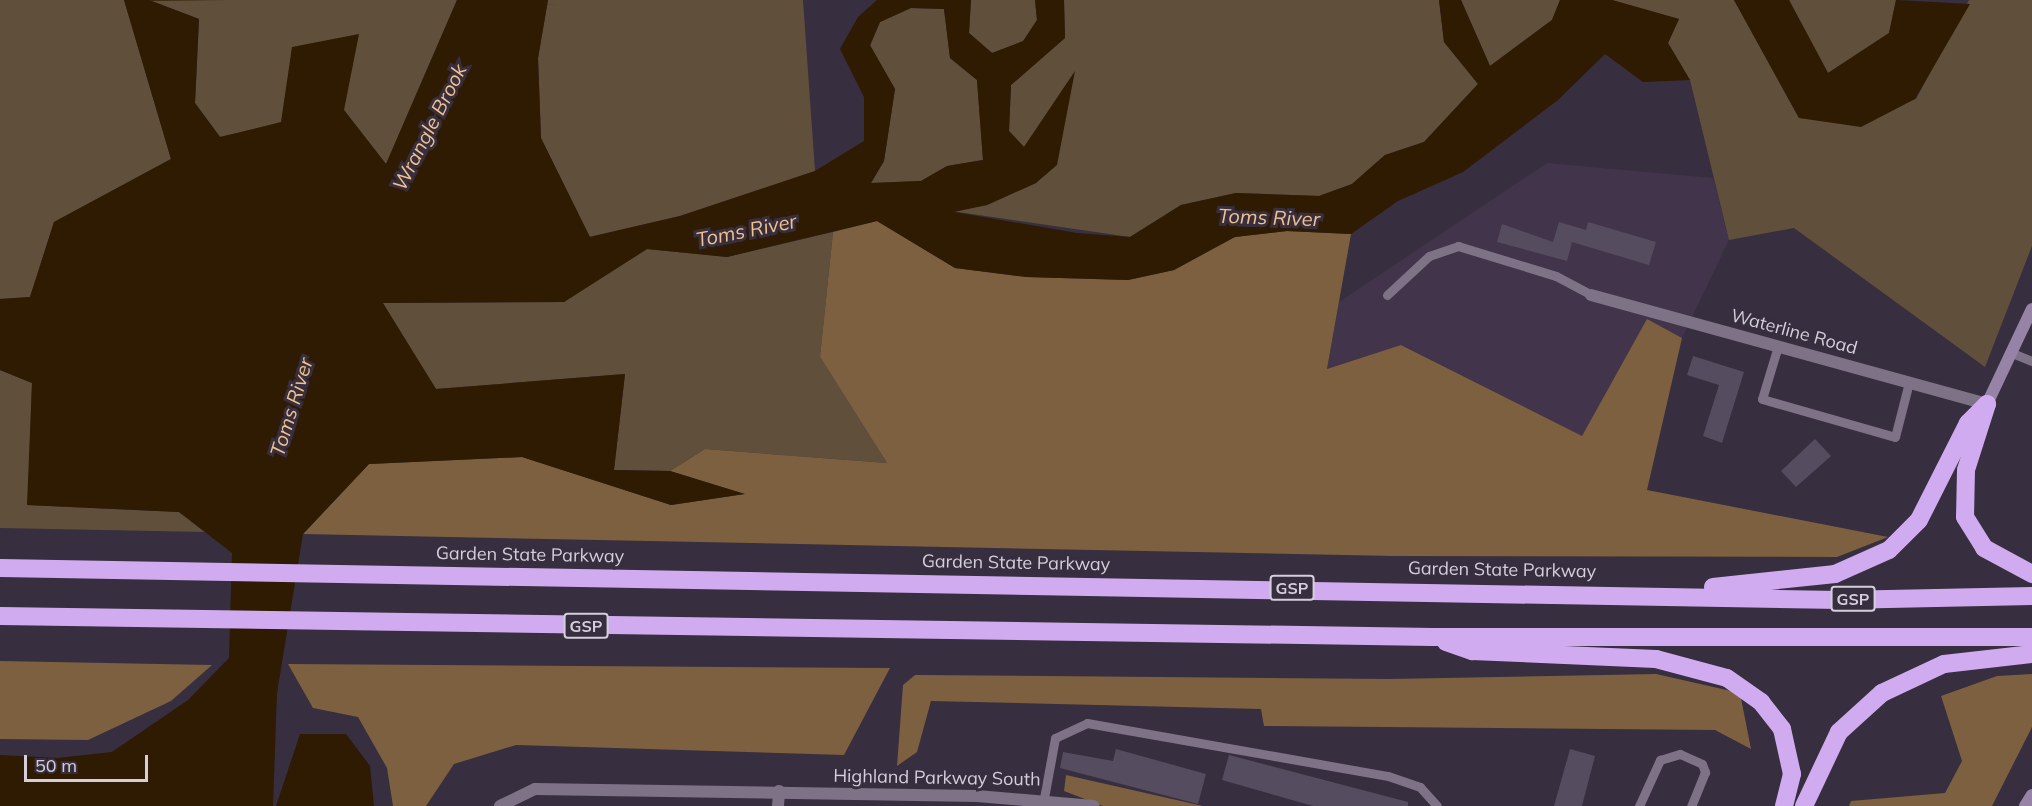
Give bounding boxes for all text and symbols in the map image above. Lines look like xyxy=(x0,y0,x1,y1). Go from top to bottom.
water label: Wrangle Brook xyxy=(387,60,471,194)
water label: Toms River xyxy=(1218,203,1320,231)
water label: Toms River xyxy=(694,209,798,251)
street label: Waterline Road xyxy=(1728,305,1860,359)
water label: Toms River xyxy=(265,355,317,459)
street label: Garden State Parkway xyxy=(436,543,624,567)
street label: Garden State Parkway xyxy=(922,551,1110,575)
street label: Garden State Parkway xyxy=(1408,558,1596,582)
road number: GSP xyxy=(1270,575,1314,601)
road number: GSP xyxy=(1830,586,1876,612)
road number: GSP xyxy=(564,613,608,639)
scale bar xyxy=(27,743,152,781)
text: 50 m xyxy=(35,754,77,777)
street label: Highland Parkway South xyxy=(833,765,1041,791)

